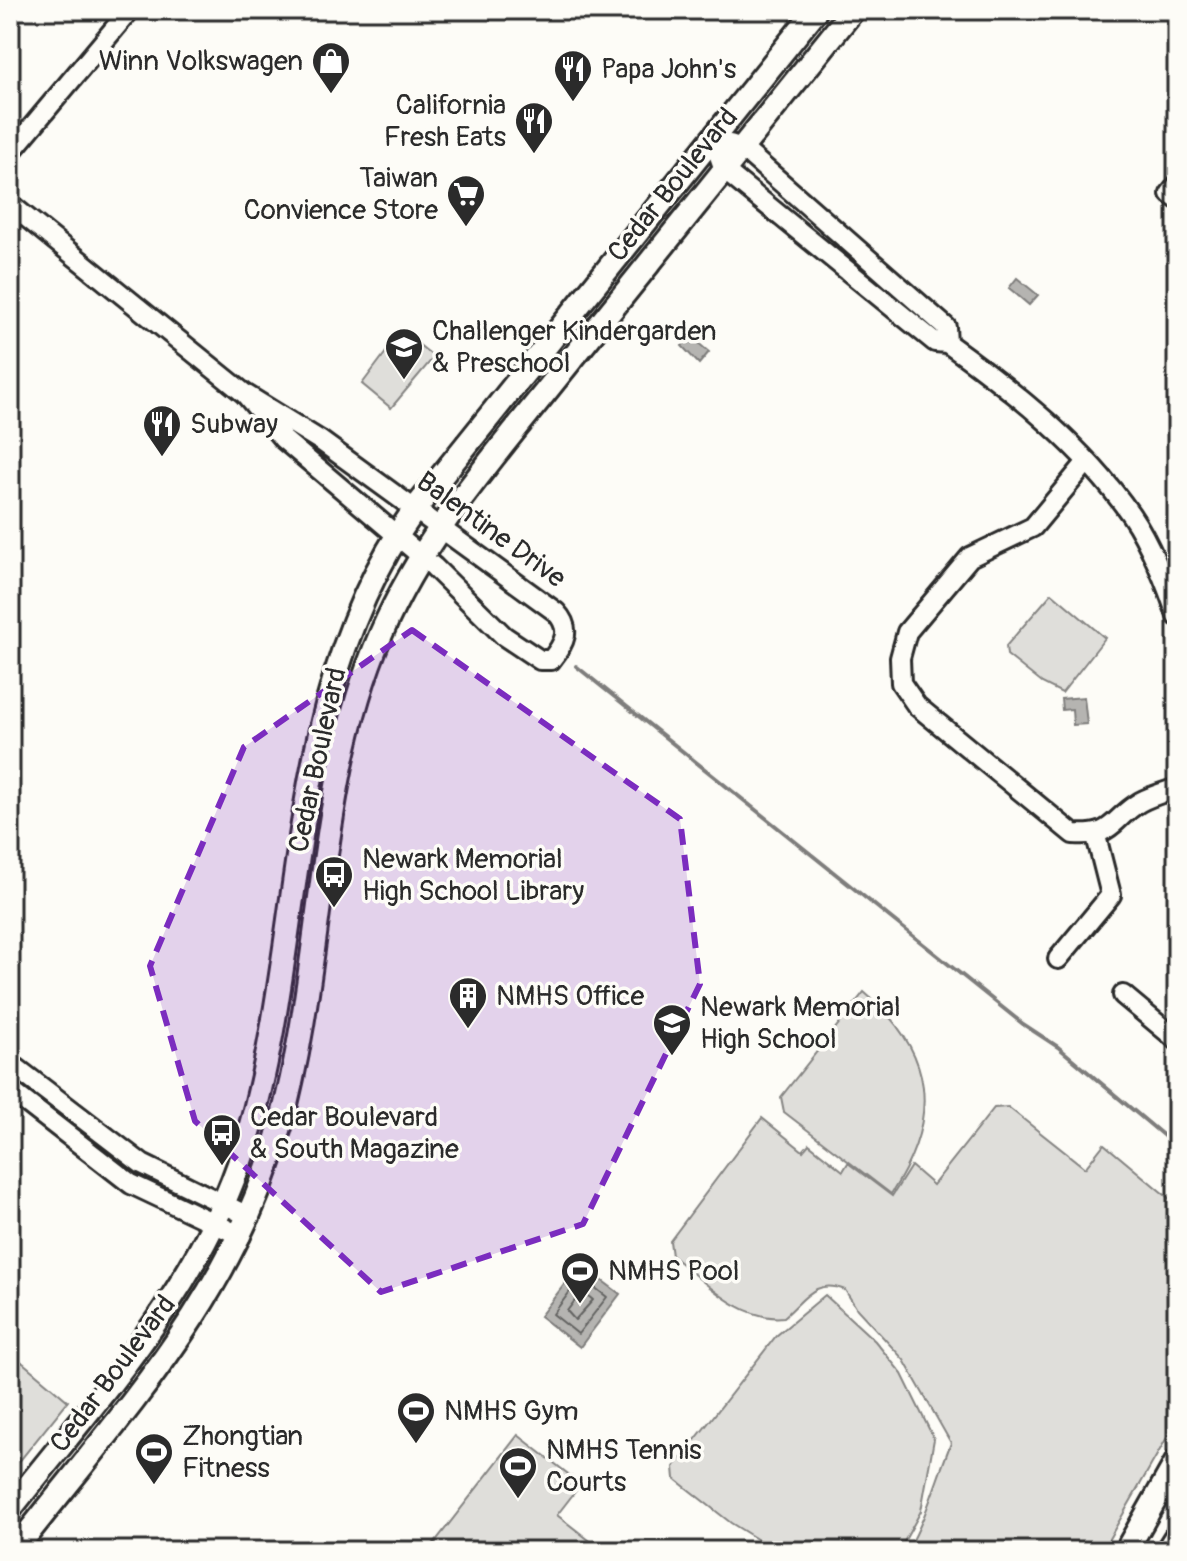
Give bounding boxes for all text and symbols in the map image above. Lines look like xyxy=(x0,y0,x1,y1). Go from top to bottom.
shop icon: Winn Volkswagen xyxy=(310,40,352,95)
place label: Winn Volkswagen xyxy=(99,44,303,79)
restaurant icon: Papa John's xyxy=(552,48,594,103)
place label: Papa John's xyxy=(601,52,737,87)
place label: California Fresh Eats xyxy=(384,88,506,155)
restaurant icon: California Fresh Eats xyxy=(513,100,555,155)
street label: Cedar Boulevard xyxy=(600,101,746,269)
place label: Taiwan Convience Store xyxy=(243,161,438,228)
supermarket icon: Taiwan Convience Store xyxy=(445,173,487,228)
place label: Challenger Kindergarden & Preschool xyxy=(432,314,717,381)
school or university icon: Challenger Kindergarden & Preschool xyxy=(383,326,425,381)
restaurant icon: Subway xyxy=(141,403,183,458)
place label: Subway xyxy=(190,407,278,442)
street label: Balentine Drive xyxy=(410,464,573,596)
street label: Cedar Boulevard xyxy=(281,664,355,856)
place label: Newark Memorial High School Library xyxy=(362,842,584,909)
bus stop icon: Newark Memorial High School Library xyxy=(313,854,355,909)
building icon: NMHS Office xyxy=(447,975,489,1030)
place label: NMHS Office xyxy=(496,979,645,1014)
place label: Newark Memorial High School xyxy=(700,990,901,1057)
school or university icon: Newark Memorial High School xyxy=(651,1002,693,1057)
place label: Cedar Boulevard & South Magazine xyxy=(250,1100,459,1167)
bus stop icon: Cedar Boulevard & South Magazine xyxy=(201,1112,243,1167)
sports icon: NMHS Pool xyxy=(559,1250,601,1305)
place label: NMHS Pool xyxy=(608,1254,739,1289)
street label: Cedar Boulevard xyxy=(42,1288,184,1460)
sports icon: NMHS Gym xyxy=(395,1390,437,1445)
place label: NMHS Gym xyxy=(444,1394,579,1429)
place label: Zhongtian Fitness xyxy=(182,1419,303,1486)
sports icon: Zhongtian Fitness xyxy=(133,1431,175,1486)
place label: NMHS Tennis Courts xyxy=(546,1433,702,1500)
sports icon: NMHS Tennis Courts xyxy=(497,1445,539,1500)

